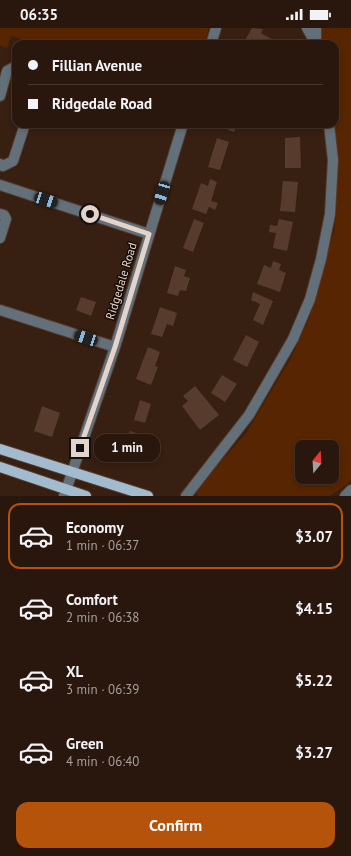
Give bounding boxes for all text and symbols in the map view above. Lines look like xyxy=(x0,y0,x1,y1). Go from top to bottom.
text: 06:35 xyxy=(20,5,58,24)
text: Fillian Avenue xyxy=(52,56,142,75)
text: Ridgedale Road xyxy=(52,94,152,113)
car xyxy=(153,180,171,206)
car xyxy=(33,191,59,209)
route start xyxy=(81,205,99,223)
street label: Ridgedale Road xyxy=(102,241,140,321)
car xyxy=(73,329,99,347)
callout: 1 min xyxy=(94,434,160,462)
route end xyxy=(71,439,89,457)
text: 1 min xyxy=(111,439,143,456)
north arrow xyxy=(295,440,339,484)
map controls xyxy=(295,440,339,484)
icon: car xyxy=(18,518,54,554)
text: Economy xyxy=(66,518,124,537)
text: $3.07 xyxy=(295,527,333,546)
text: 1 min · 06:37 xyxy=(66,537,139,554)
icon: car xyxy=(18,590,54,626)
text: Comfort xyxy=(66,590,118,609)
text: $4.15 xyxy=(295,599,333,618)
text: 2 min · 06:38 xyxy=(66,609,139,626)
icon: car xyxy=(18,662,54,698)
text: XL xyxy=(66,662,83,681)
text: $5.22 xyxy=(295,671,333,690)
text: 3 min · 06:39 xyxy=(66,681,139,698)
icon: car xyxy=(18,734,54,770)
text: Green xyxy=(66,734,104,753)
text: $3.27 xyxy=(295,743,333,762)
text: 4 min · 06:40 xyxy=(66,753,139,770)
button: Confirm xyxy=(16,802,335,848)

